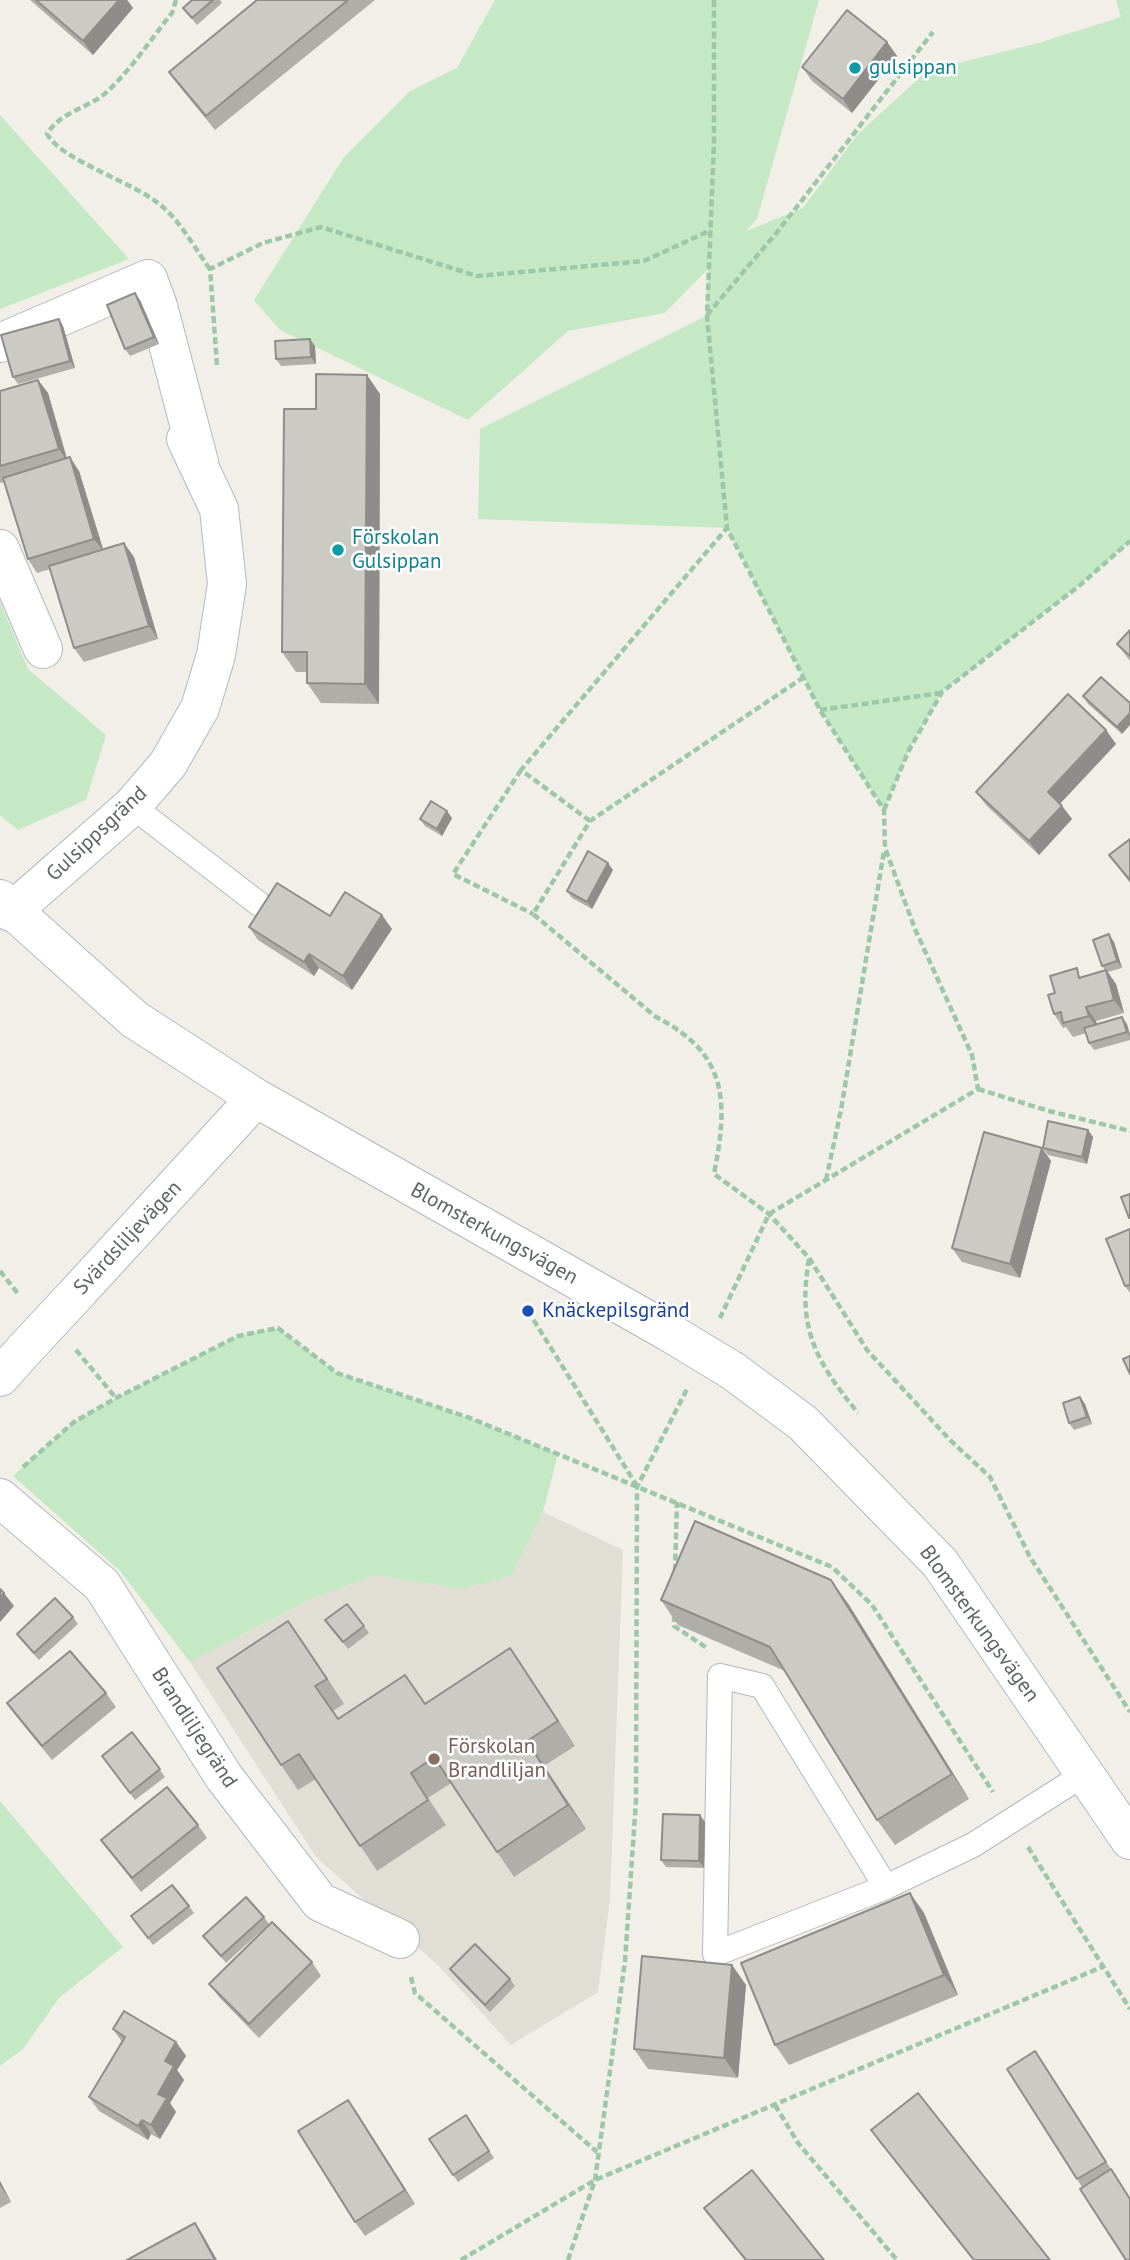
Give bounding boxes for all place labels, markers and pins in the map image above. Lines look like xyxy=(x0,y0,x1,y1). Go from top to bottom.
place label: gulsippan xyxy=(869,55,957,81)
marker: gulsippan xyxy=(847,60,863,76)
place label: Förskolan Gulsippan xyxy=(352,525,441,575)
marker: Förskolan Gulsippan xyxy=(330,542,346,558)
place label: Knäckepilsgränd xyxy=(542,1298,690,1324)
marker: Knäckepilsgränd xyxy=(520,1303,536,1319)
place label: Förskolan Brandliljan xyxy=(448,1734,546,1784)
marker: Förskolan Brandliljan xyxy=(426,1751,442,1767)

